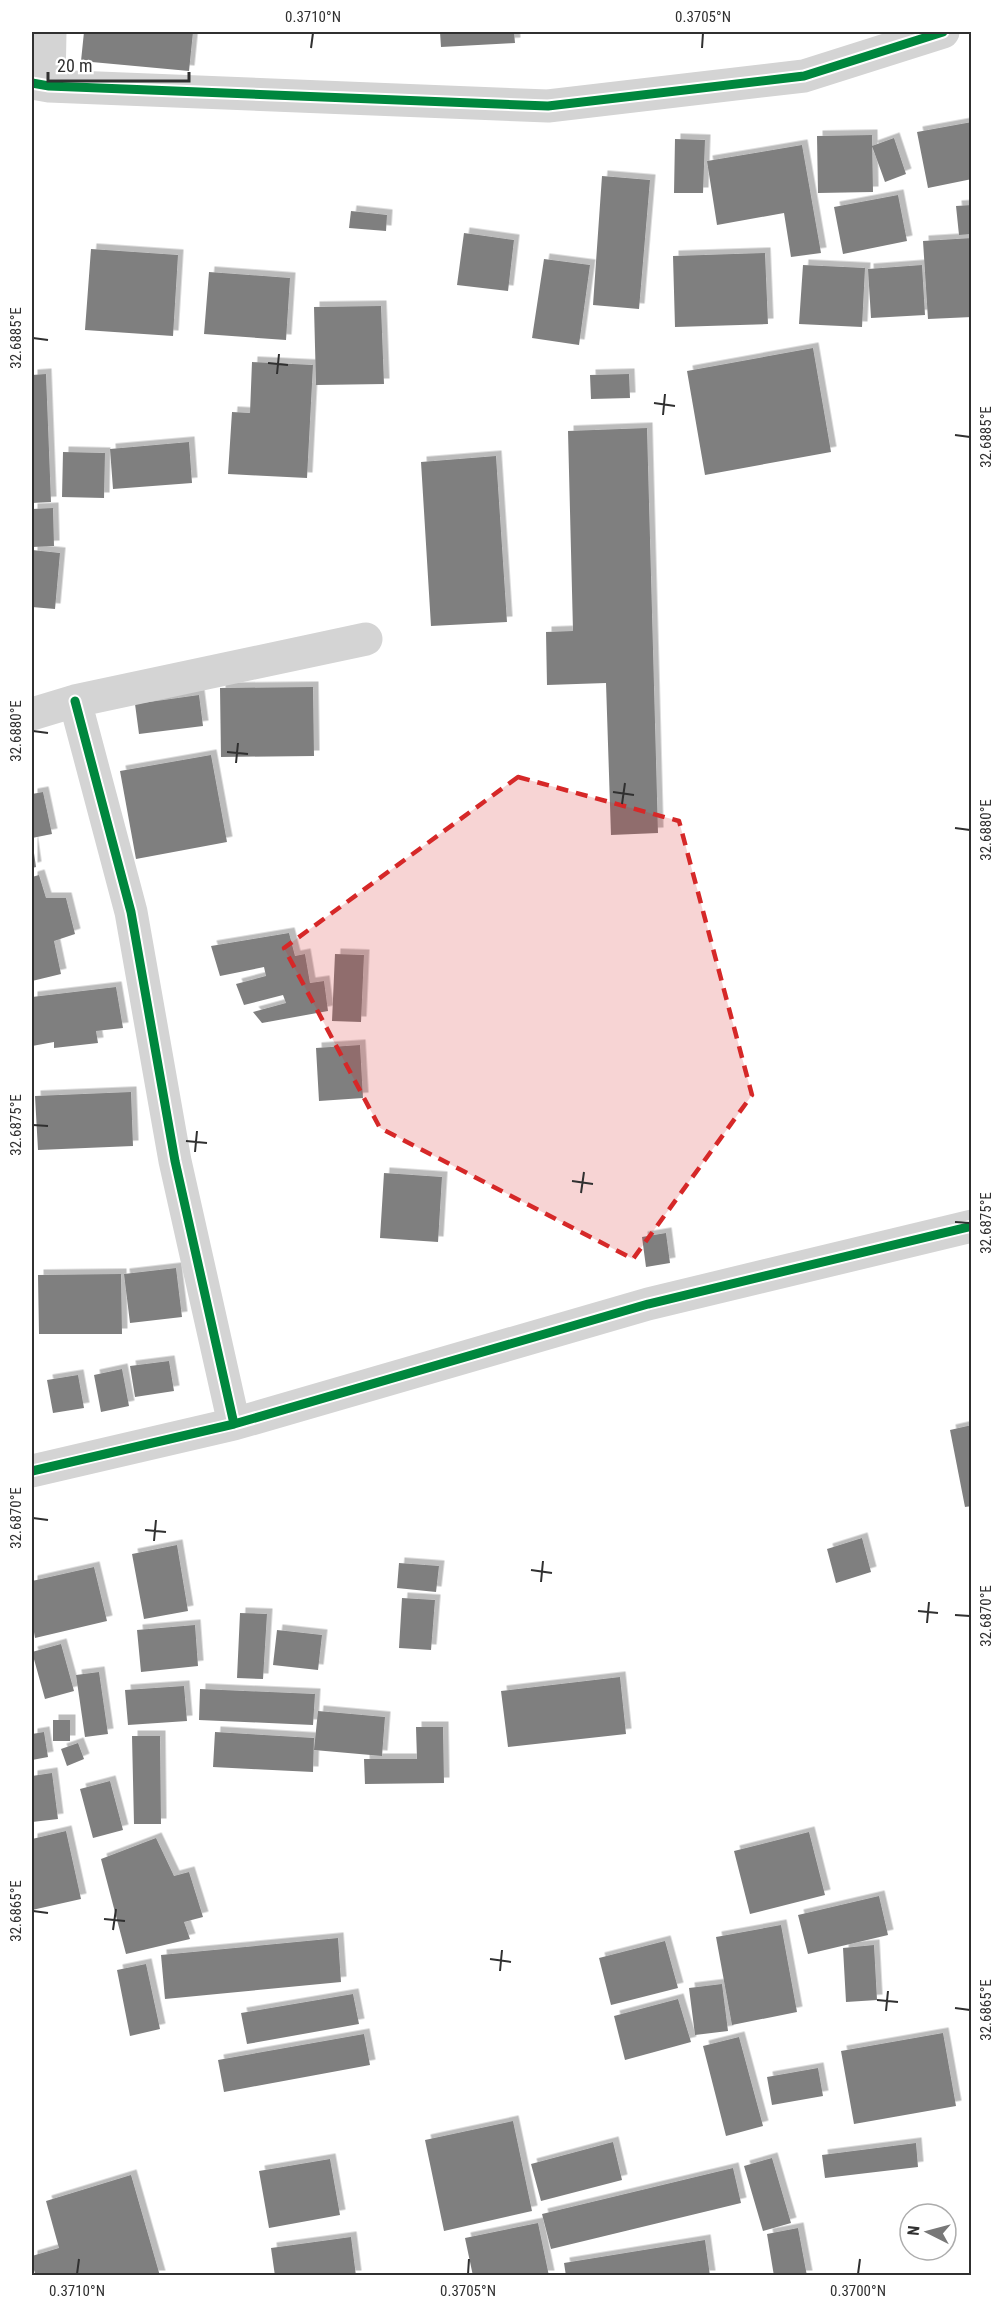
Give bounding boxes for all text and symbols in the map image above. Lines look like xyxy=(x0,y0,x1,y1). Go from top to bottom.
text: 0.3710°N xyxy=(285,8,341,26)
text: 0.3705°N xyxy=(675,8,731,26)
scale bar xyxy=(48,45,189,83)
text: 20 m xyxy=(57,55,92,76)
text: 32.6885°E xyxy=(7,307,25,369)
text: 32.6885°E xyxy=(977,406,995,468)
text: 32.6880°E xyxy=(7,700,25,762)
text: 32.6880°E xyxy=(977,799,995,861)
text: 32.6875°E xyxy=(7,1094,25,1156)
text: 32.6875°E xyxy=(977,1192,995,1254)
text: 32.6870°E xyxy=(7,1487,25,1549)
text: 32.6870°E xyxy=(977,1585,995,1647)
text: 32.6865°E xyxy=(7,1880,25,1942)
text: 32.6865°E xyxy=(977,1979,995,2041)
north arrow xyxy=(898,2202,958,2262)
text: N xyxy=(904,2225,924,2236)
text: 0.3710°N xyxy=(49,2282,105,2300)
text: 0.3705°N xyxy=(440,2282,496,2300)
text: 0.3700°N xyxy=(830,2282,886,2300)

